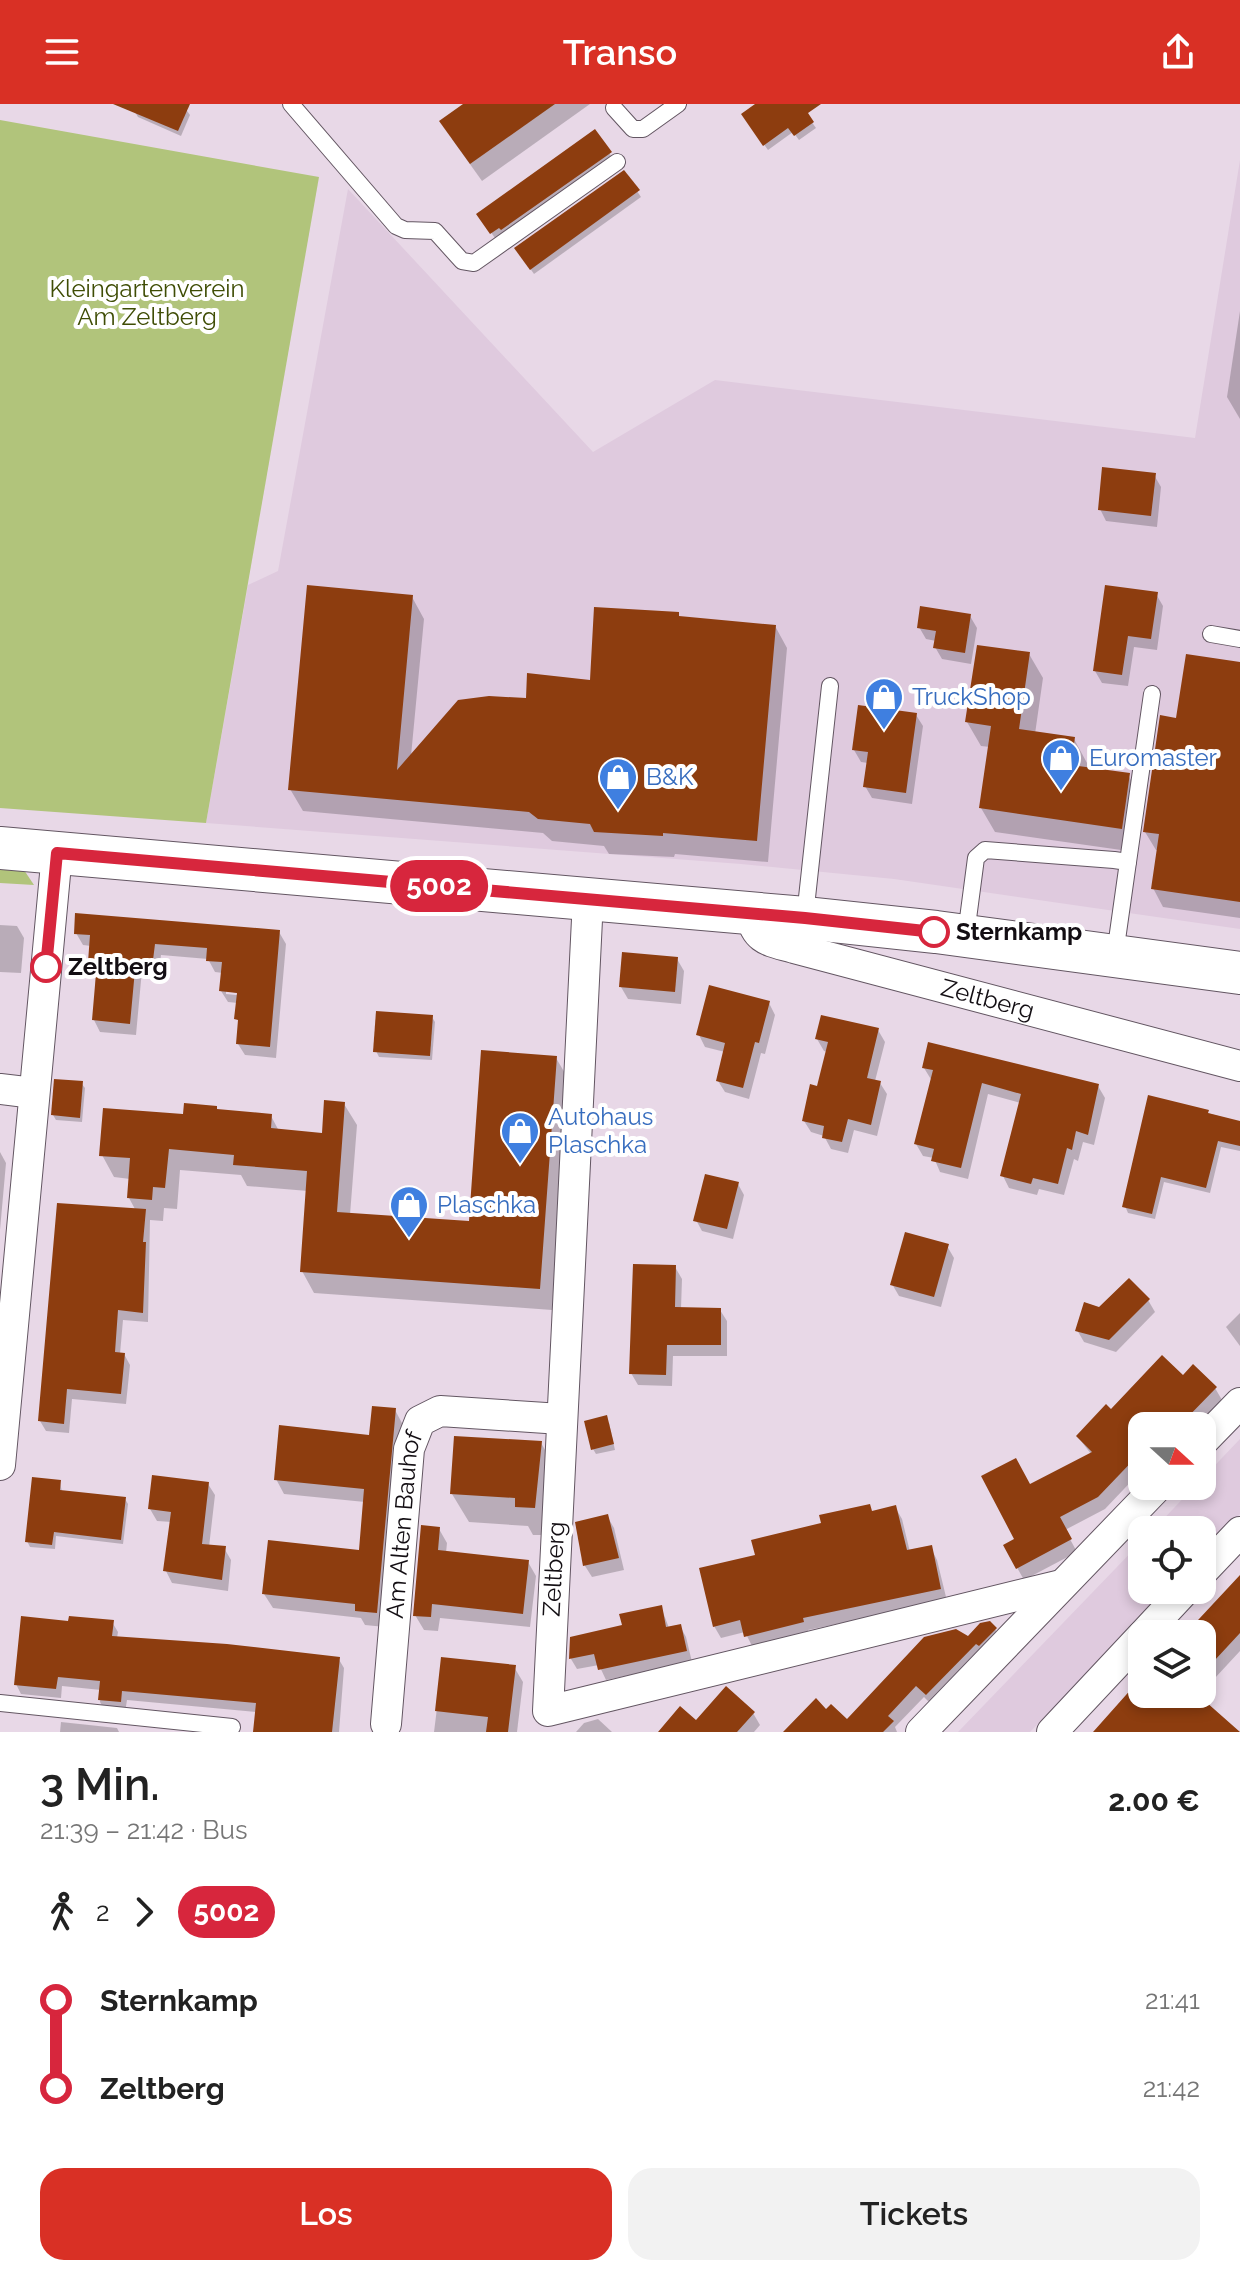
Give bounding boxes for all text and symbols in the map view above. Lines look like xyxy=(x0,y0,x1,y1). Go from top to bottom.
icon: menu xyxy=(40,30,84,74)
icon: share xyxy=(1156,30,1200,74)
text: Transo xyxy=(563,31,677,73)
park label: Kleingartenverein Am Zeltberg xyxy=(49,274,245,331)
shop icon: TruckShop xyxy=(863,676,905,731)
place label: TruckShop xyxy=(912,682,1031,711)
shop icon: Euromaster xyxy=(1040,737,1082,792)
place label: Euromaster xyxy=(1089,743,1218,772)
shop icon: B&K xyxy=(597,756,639,811)
place label: B&K xyxy=(646,762,694,791)
line badge: 5002 xyxy=(383,860,495,912)
text: 5002 xyxy=(406,869,472,902)
marker: Sternkamp xyxy=(919,917,949,947)
place label: Sternkamp xyxy=(956,917,1082,946)
marker: Zeltberg xyxy=(31,952,61,982)
place label: Zeltberg xyxy=(68,952,168,981)
street label: Zeltberg xyxy=(938,973,1037,1025)
place label: Autohaus Plaschka xyxy=(548,1102,653,1159)
shop icon: Autohaus Plaschka xyxy=(499,1110,541,1165)
shop icon: Plaschka xyxy=(388,1184,430,1239)
place label: Plaschka xyxy=(437,1190,536,1219)
north arrow xyxy=(1128,1412,1216,1500)
map controls xyxy=(1128,1412,1216,1708)
street label: Am Alten Bauhof xyxy=(380,1426,429,1619)
button: locate xyxy=(1128,1516,1216,1604)
street label: Zeltberg xyxy=(537,1521,570,1617)
button: layers xyxy=(1128,1620,1216,1708)
text: 3 Min. xyxy=(40,1759,160,1810)
text: 2.00 € xyxy=(1108,1783,1200,1818)
text: 21:39 – 21:42 · Bus xyxy=(40,1815,248,1845)
icon: walk xyxy=(40,1890,84,1934)
icon: forward xyxy=(122,1890,166,1934)
text: 5002 xyxy=(194,1895,259,1928)
text: 2 xyxy=(96,1897,110,1927)
text: Sternkamp xyxy=(100,1983,258,2018)
text: 21:41 xyxy=(1145,1985,1200,2015)
text: Zeltberg xyxy=(100,2071,225,2106)
text: 21:42 xyxy=(1143,2073,1200,2103)
button: Los xyxy=(40,2168,612,2260)
button: Tickets xyxy=(628,2168,1200,2260)

